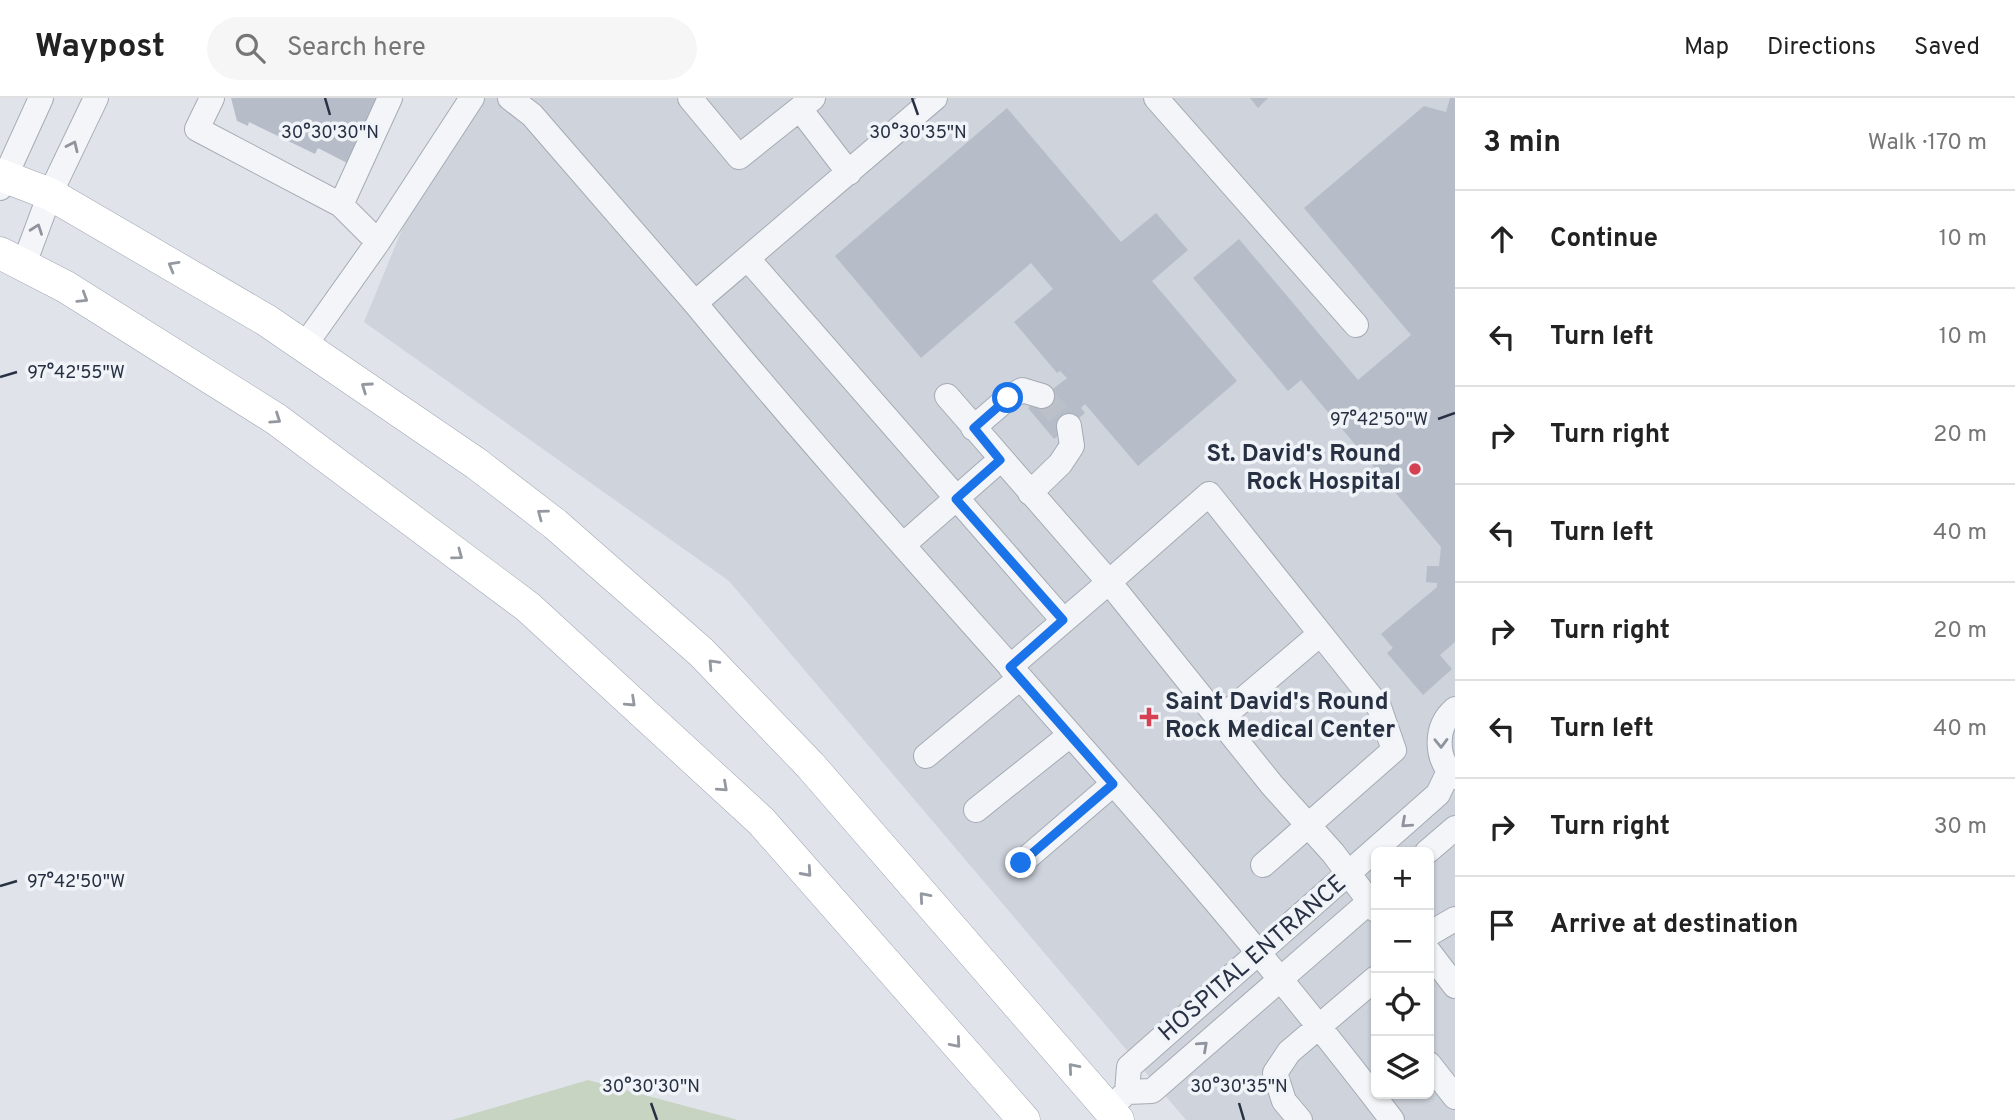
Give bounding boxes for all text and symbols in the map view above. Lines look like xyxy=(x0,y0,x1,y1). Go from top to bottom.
search box xyxy=(207,17,697,80)
text: Waypost xyxy=(35,27,165,69)
icon: search xyxy=(231,29,269,67)
text: Search here xyxy=(287,32,426,65)
text: Map xyxy=(1684,33,1729,63)
text: Directions xyxy=(1767,33,1876,63)
text: Saved xyxy=(1914,33,1980,63)
text: 30°30'30"N xyxy=(281,122,379,145)
text: 30°30'35"N xyxy=(869,122,967,145)
text: 3 min xyxy=(1483,125,1561,162)
text: Walk · 170 m xyxy=(1868,129,1987,158)
one-way arrow xyxy=(65,141,79,153)
icon: ahead xyxy=(1483,220,1521,258)
text: Continue xyxy=(1550,223,1658,256)
one-way arrow xyxy=(28,224,42,236)
text: 10 m xyxy=(1939,225,1987,254)
one-way arrow xyxy=(168,261,181,274)
one-way arrow xyxy=(75,289,88,302)
icon: left xyxy=(1483,318,1521,356)
text: Turn left xyxy=(1550,321,1654,354)
text: 10 m xyxy=(1939,323,1987,352)
text: 97°42'55"W xyxy=(27,362,125,385)
route start xyxy=(992,382,1023,413)
one-way arrow xyxy=(361,383,374,395)
text: 97°42'50"W xyxy=(1330,409,1428,432)
one-way arrow xyxy=(268,411,281,423)
icon: right xyxy=(1483,416,1521,454)
text: Turn right xyxy=(1550,419,1670,452)
text: 20 m xyxy=(1933,421,1987,450)
place label: St. David's Round Rock Hospital xyxy=(1206,440,1401,498)
marker: St. David's Round Rock Hospital xyxy=(1407,461,1423,477)
one-way arrow xyxy=(537,509,550,522)
icon: left xyxy=(1483,514,1521,552)
text: Turn left xyxy=(1550,517,1654,550)
text: 40 m xyxy=(1933,519,1987,548)
one-way arrow xyxy=(450,547,463,559)
icon: right xyxy=(1483,612,1521,650)
text: Turn right xyxy=(1550,615,1670,648)
text: 20 m xyxy=(1933,617,1987,646)
one-way arrow xyxy=(708,659,721,672)
place label: Saint David's Round Rock Medical Center xyxy=(1165,688,1395,746)
one-way arrow xyxy=(623,694,636,707)
marker: Saint David's Round Rock Medical Center xyxy=(1139,707,1159,727)
icon: left xyxy=(1483,710,1521,748)
text: Turn left xyxy=(1550,713,1654,746)
text: 40 m xyxy=(1933,715,1987,744)
one-way arrow xyxy=(1433,738,1449,749)
one-way arrow xyxy=(715,779,728,791)
icon: right xyxy=(1483,808,1521,846)
text: Turn right xyxy=(1550,811,1670,844)
text: 30 m xyxy=(1934,813,1987,842)
one-way arrow xyxy=(1401,815,1414,827)
route end xyxy=(1005,847,1036,878)
map controls xyxy=(1371,847,1434,1099)
button: + xyxy=(1371,847,1434,910)
one-way arrow xyxy=(798,864,811,877)
street label: HOSPITAL ENTRANCE xyxy=(1153,869,1353,1049)
text: 97°42'50"W xyxy=(27,871,125,894)
one-way arrow xyxy=(920,892,932,905)
icon: arrive xyxy=(1483,906,1521,944)
text: Arrive at destination xyxy=(1550,909,1798,942)
button: − xyxy=(1371,910,1434,973)
button: locate xyxy=(1371,973,1434,1036)
one-way arrow xyxy=(948,1035,960,1048)
button: layers xyxy=(1371,1036,1434,1099)
one-way arrow xyxy=(1195,1042,1208,1054)
one-way arrow xyxy=(1069,1064,1081,1077)
text: 30°30'30"N xyxy=(602,1076,700,1099)
text: 30°30'35"N xyxy=(1190,1076,1288,1099)

